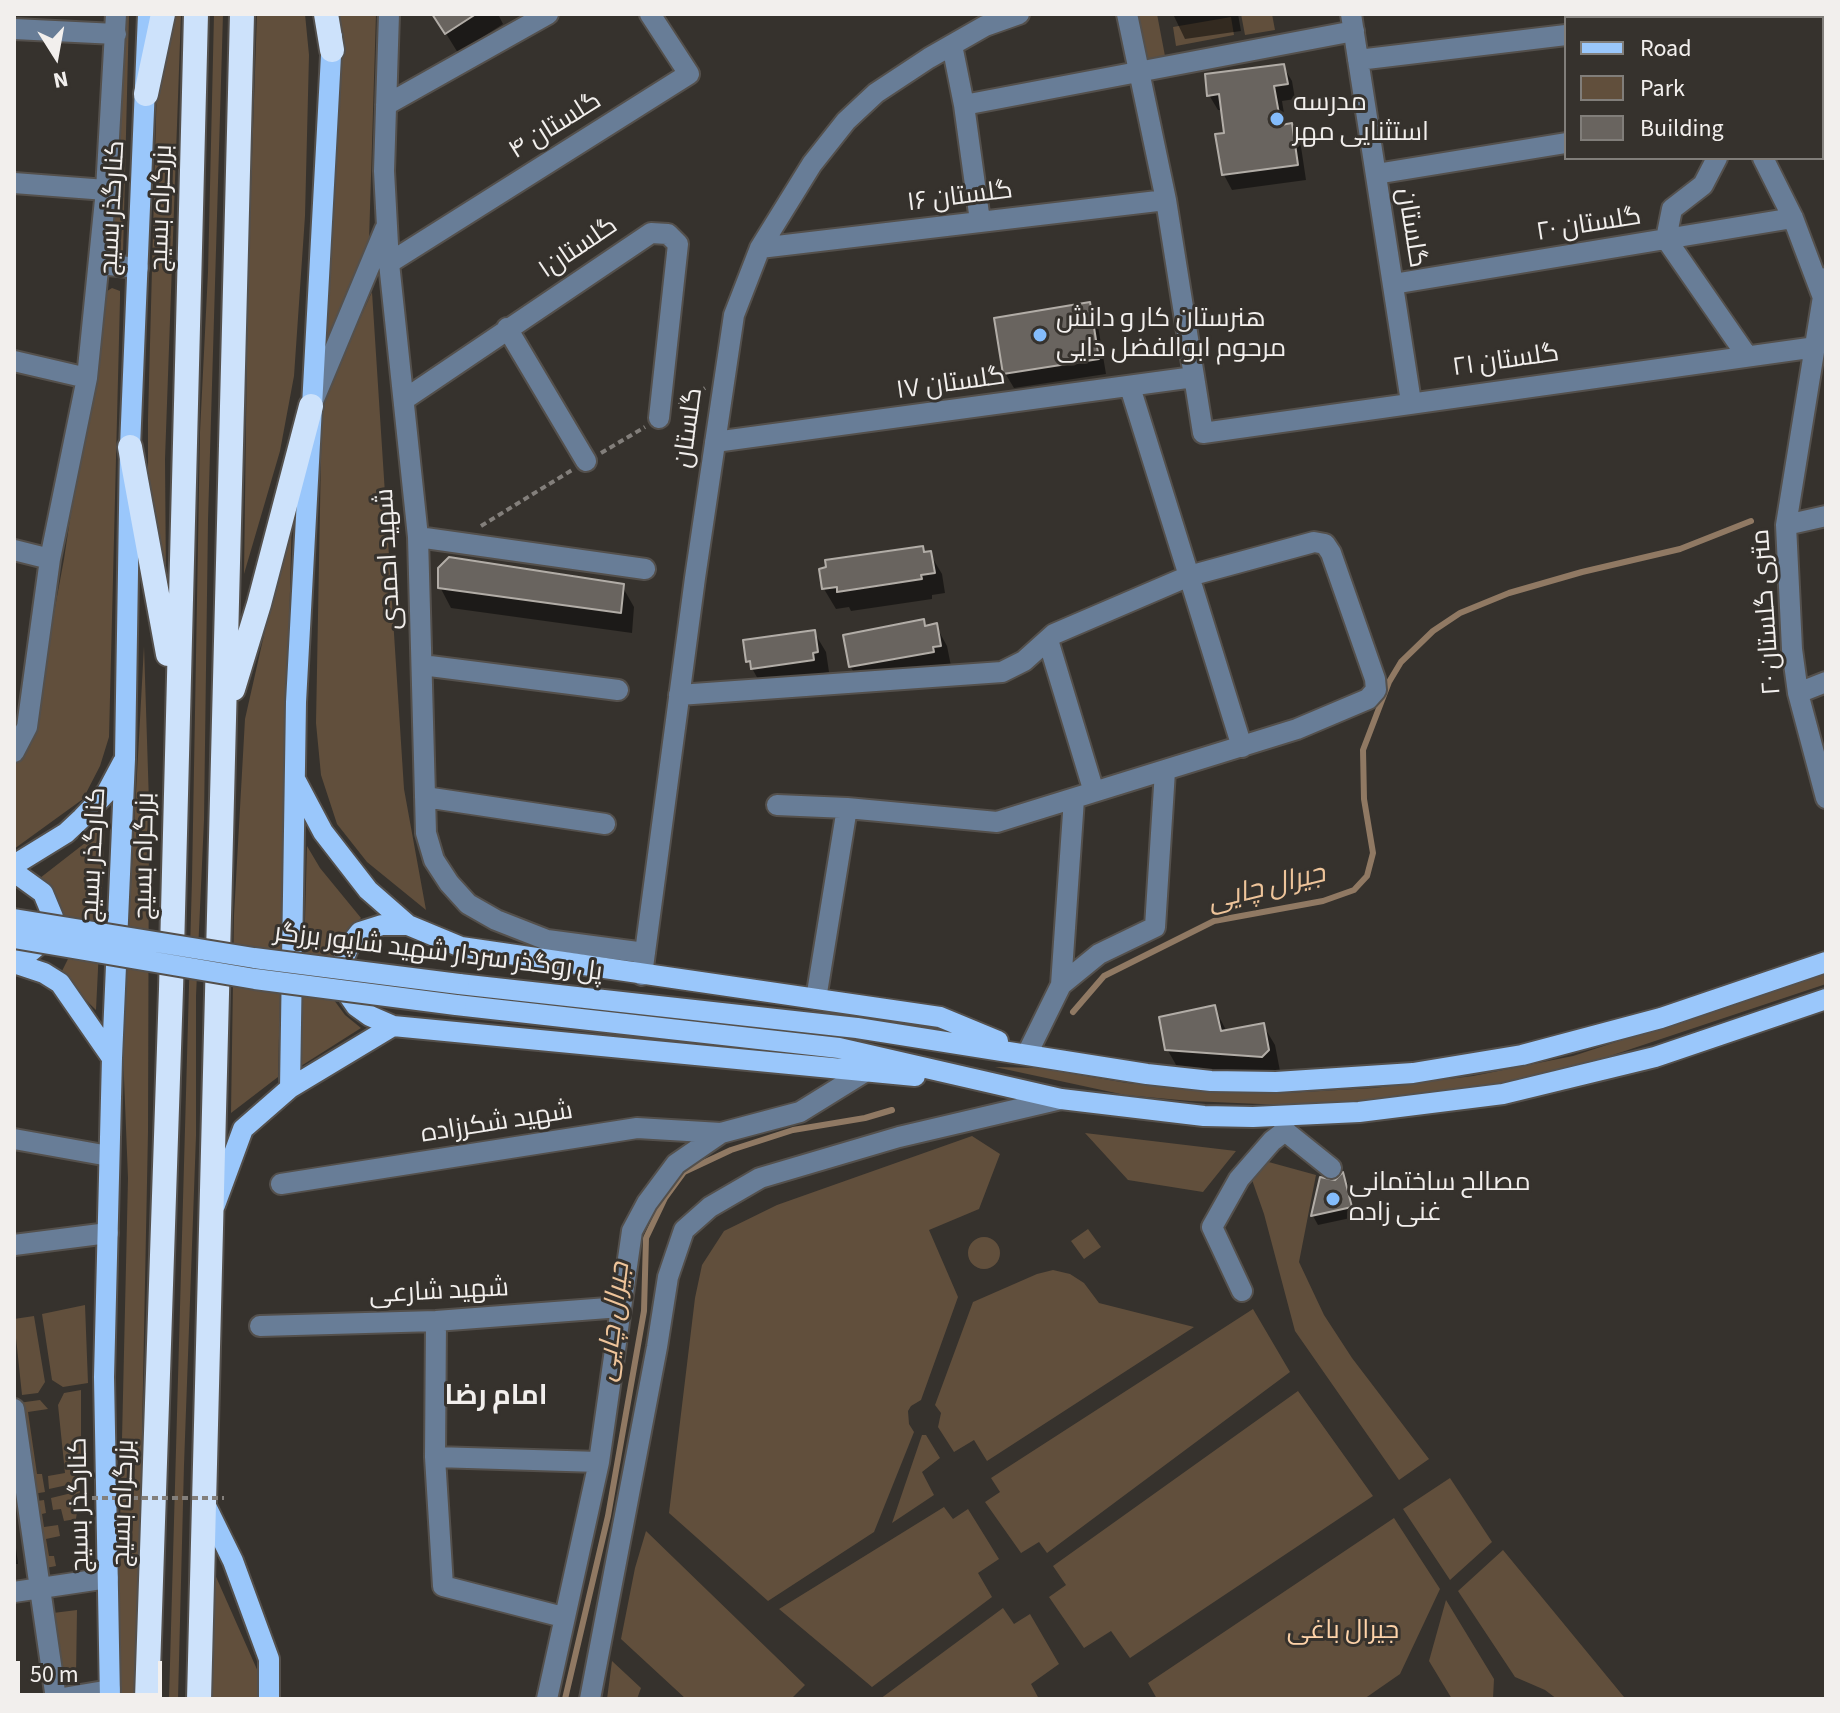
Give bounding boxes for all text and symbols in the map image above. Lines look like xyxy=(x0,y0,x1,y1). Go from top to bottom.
north arrow xyxy=(16,16,96,96)
legend xyxy=(1564,16,1824,160)
text: Road xyxy=(1640,31,1692,66)
text: N xyxy=(50,62,71,97)
text: Park xyxy=(1640,71,1685,106)
street label: گلستان ۴ xyxy=(504,86,608,168)
place label: مدرسه استثنایی مهر xyxy=(1293,88,1429,150)
marker: مدرسه استثنایی مهر xyxy=(1268,110,1286,128)
text: Building xyxy=(1640,111,1724,146)
street label: کنارگذر بسیج xyxy=(95,140,133,276)
street label: بزرگراه بسیج xyxy=(145,144,181,272)
street label: گلستان ۱۶ xyxy=(905,176,1015,220)
street label: گلستان xyxy=(1388,186,1432,270)
street label: گلستان ۲۰ xyxy=(1534,202,1644,250)
street label: گلستان۱ xyxy=(534,211,624,287)
place label: هنرستان کار و دانش مرحوم ابوالفضل دایی xyxy=(1056,304,1286,366)
marker: هنرستان کار و دانش مرحوم ابوالفضل دایی xyxy=(1031,326,1049,344)
street label: گلستان ۲۱ xyxy=(1451,339,1561,385)
street label: گلستان ۱۷ xyxy=(894,362,1008,408)
street label: گلستان xyxy=(669,386,711,470)
street label: شهید احمدی xyxy=(371,487,409,631)
street label: ۲۰ متری گلستان xyxy=(1747,528,1789,696)
street label: کنارگذر بسیج xyxy=(76,787,114,923)
street label: بزرگراه بسیج xyxy=(129,792,163,920)
water label: جیرال چایی xyxy=(1205,858,1329,920)
street label: پل روگذر سردار شهید شاپور برزگر xyxy=(272,918,604,990)
street label: شهید شکرزاده xyxy=(419,1097,575,1151)
place label: مصالح ساختمانی غنی زاده xyxy=(1349,1168,1531,1230)
marker: مصالح ساختمانی غنی زاده xyxy=(1324,1190,1342,1208)
water label: جیرال چایی xyxy=(591,1260,639,1384)
street label: شهید شارعی xyxy=(368,1274,510,1312)
district label: امام رضا xyxy=(444,1381,548,1415)
street label: کنارگذر بسیج xyxy=(64,1437,98,1573)
street label: بزرگراه بسیج xyxy=(107,1439,143,1567)
park label: جیرال باغی xyxy=(1287,1616,1399,1648)
scale bar xyxy=(20,1645,166,1695)
text: 50 m xyxy=(30,1657,79,1692)

